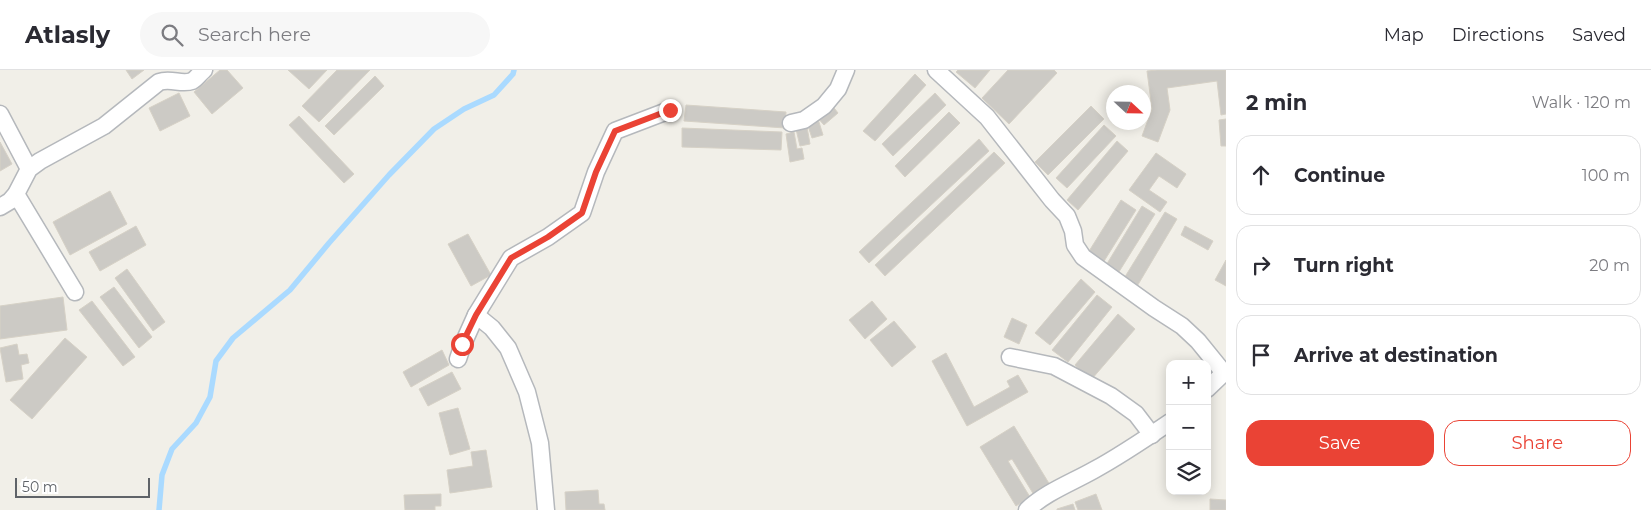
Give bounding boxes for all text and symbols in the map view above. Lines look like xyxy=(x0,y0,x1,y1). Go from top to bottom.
search box xyxy=(140,12,490,57)
text: Atlasly xyxy=(25,20,110,49)
icon: search xyxy=(158,21,186,49)
text: Search here xyxy=(198,23,311,46)
text: Map xyxy=(1384,24,1424,46)
text: Directions xyxy=(1452,24,1544,46)
text: Saved xyxy=(1572,24,1626,46)
north arrow xyxy=(1106,85,1151,130)
text: 2 min xyxy=(1246,90,1307,115)
text: Walk · 120 m xyxy=(1532,93,1631,112)
route end xyxy=(659,99,682,122)
icon: ahead xyxy=(1247,161,1275,189)
text: Continue xyxy=(1294,164,1385,187)
text: 100 m xyxy=(1582,166,1630,185)
icon: right xyxy=(1247,251,1275,279)
text: Turn right xyxy=(1294,254,1394,277)
text: 20 m xyxy=(1589,256,1630,275)
route start xyxy=(451,333,474,356)
icon: arrive xyxy=(1247,341,1275,369)
text: Arrive at destination xyxy=(1294,344,1498,367)
map controls xyxy=(1166,360,1211,495)
button: + xyxy=(1166,360,1211,405)
button: − xyxy=(1166,405,1211,450)
button: Save xyxy=(1246,420,1434,466)
button: Share xyxy=(1444,420,1631,466)
button: layers xyxy=(1166,450,1211,495)
scale bar xyxy=(15,475,150,498)
text: 50 m xyxy=(22,478,58,496)

